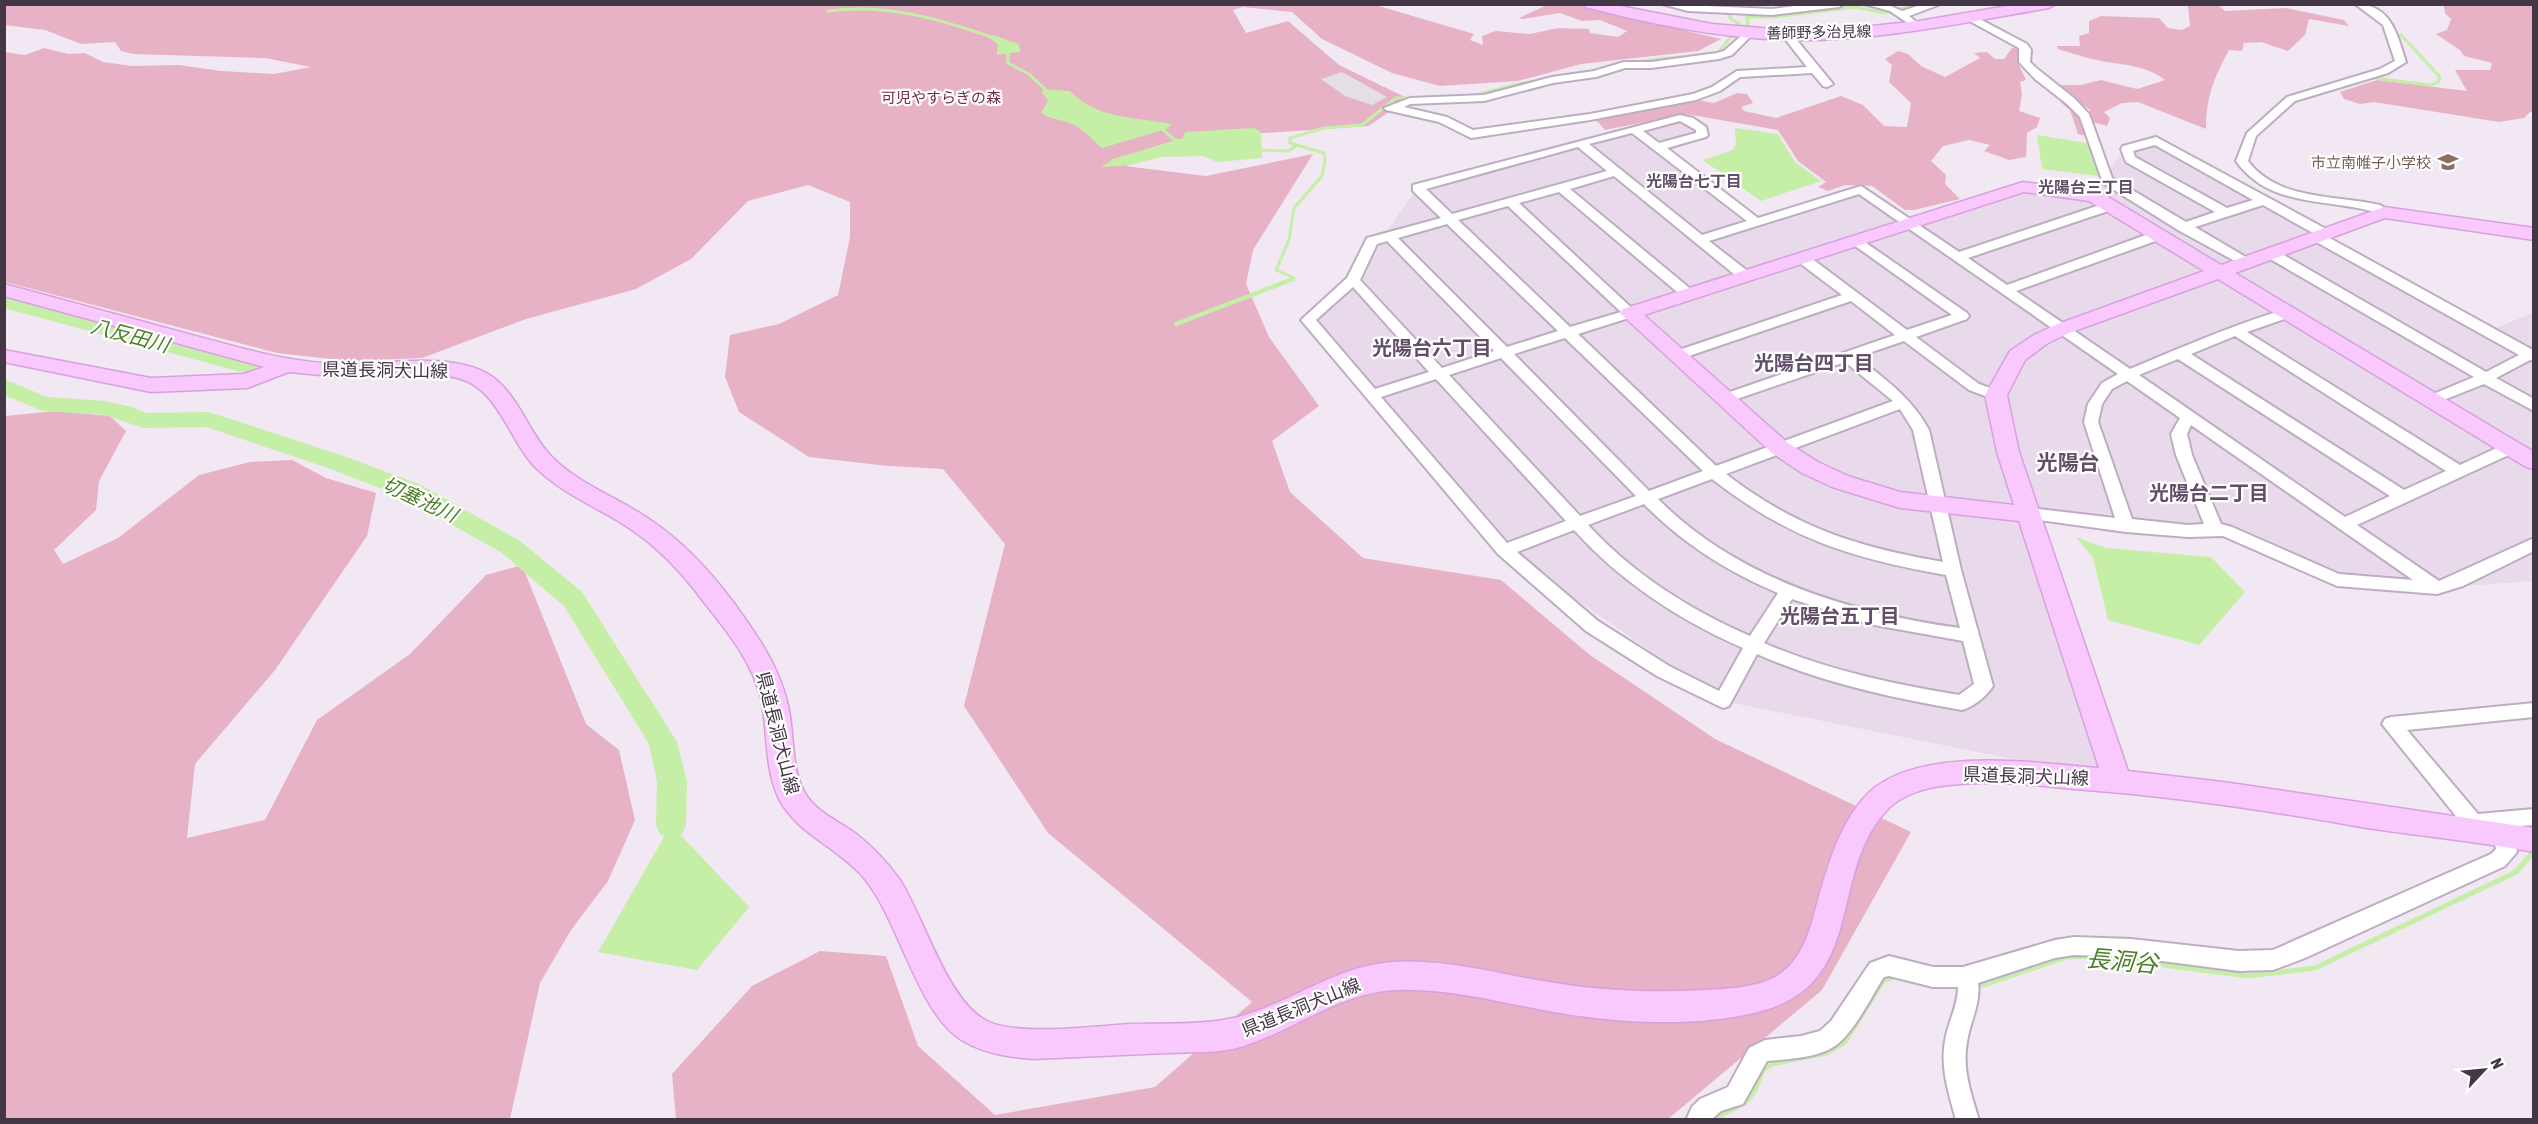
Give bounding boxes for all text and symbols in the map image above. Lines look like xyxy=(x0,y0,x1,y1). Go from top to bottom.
street label: 善師野多治見線 xyxy=(1766,23,1872,41)
park label: 可児やすらぎの森 xyxy=(881,89,1001,106)
school or university icon: 市立南帷子小学校 xyxy=(2436,150,2460,174)
place label: 市立南帷子小学校 xyxy=(2311,154,2431,171)
district label: 光陽台七丁目 xyxy=(1646,172,1742,190)
district label: 光陽台三丁目 xyxy=(2038,178,2134,196)
water label: 八反田川 xyxy=(88,314,174,357)
district label: 光陽台六丁目 xyxy=(1372,336,1492,359)
district label: 光陽台四丁目 xyxy=(1754,351,1874,374)
street label: 県道長洞犬山線 xyxy=(322,358,448,382)
district label: 光陽台 xyxy=(2037,450,2100,474)
water label: 切塞池川 xyxy=(379,472,463,527)
district label: 光陽台二丁目 xyxy=(2149,481,2269,504)
district label: 光陽台五丁目 xyxy=(1780,604,1900,627)
street label: 県道長洞犬山線 xyxy=(753,669,803,797)
street label: 県道長洞犬山線 xyxy=(1963,763,2089,789)
water label: 長洞谷 xyxy=(2085,944,2161,978)
street label: 県道長洞犬山線 xyxy=(1239,974,1363,1040)
north arrow xyxy=(2454,1040,2514,1100)
text: N xyxy=(2487,1055,2508,1072)

